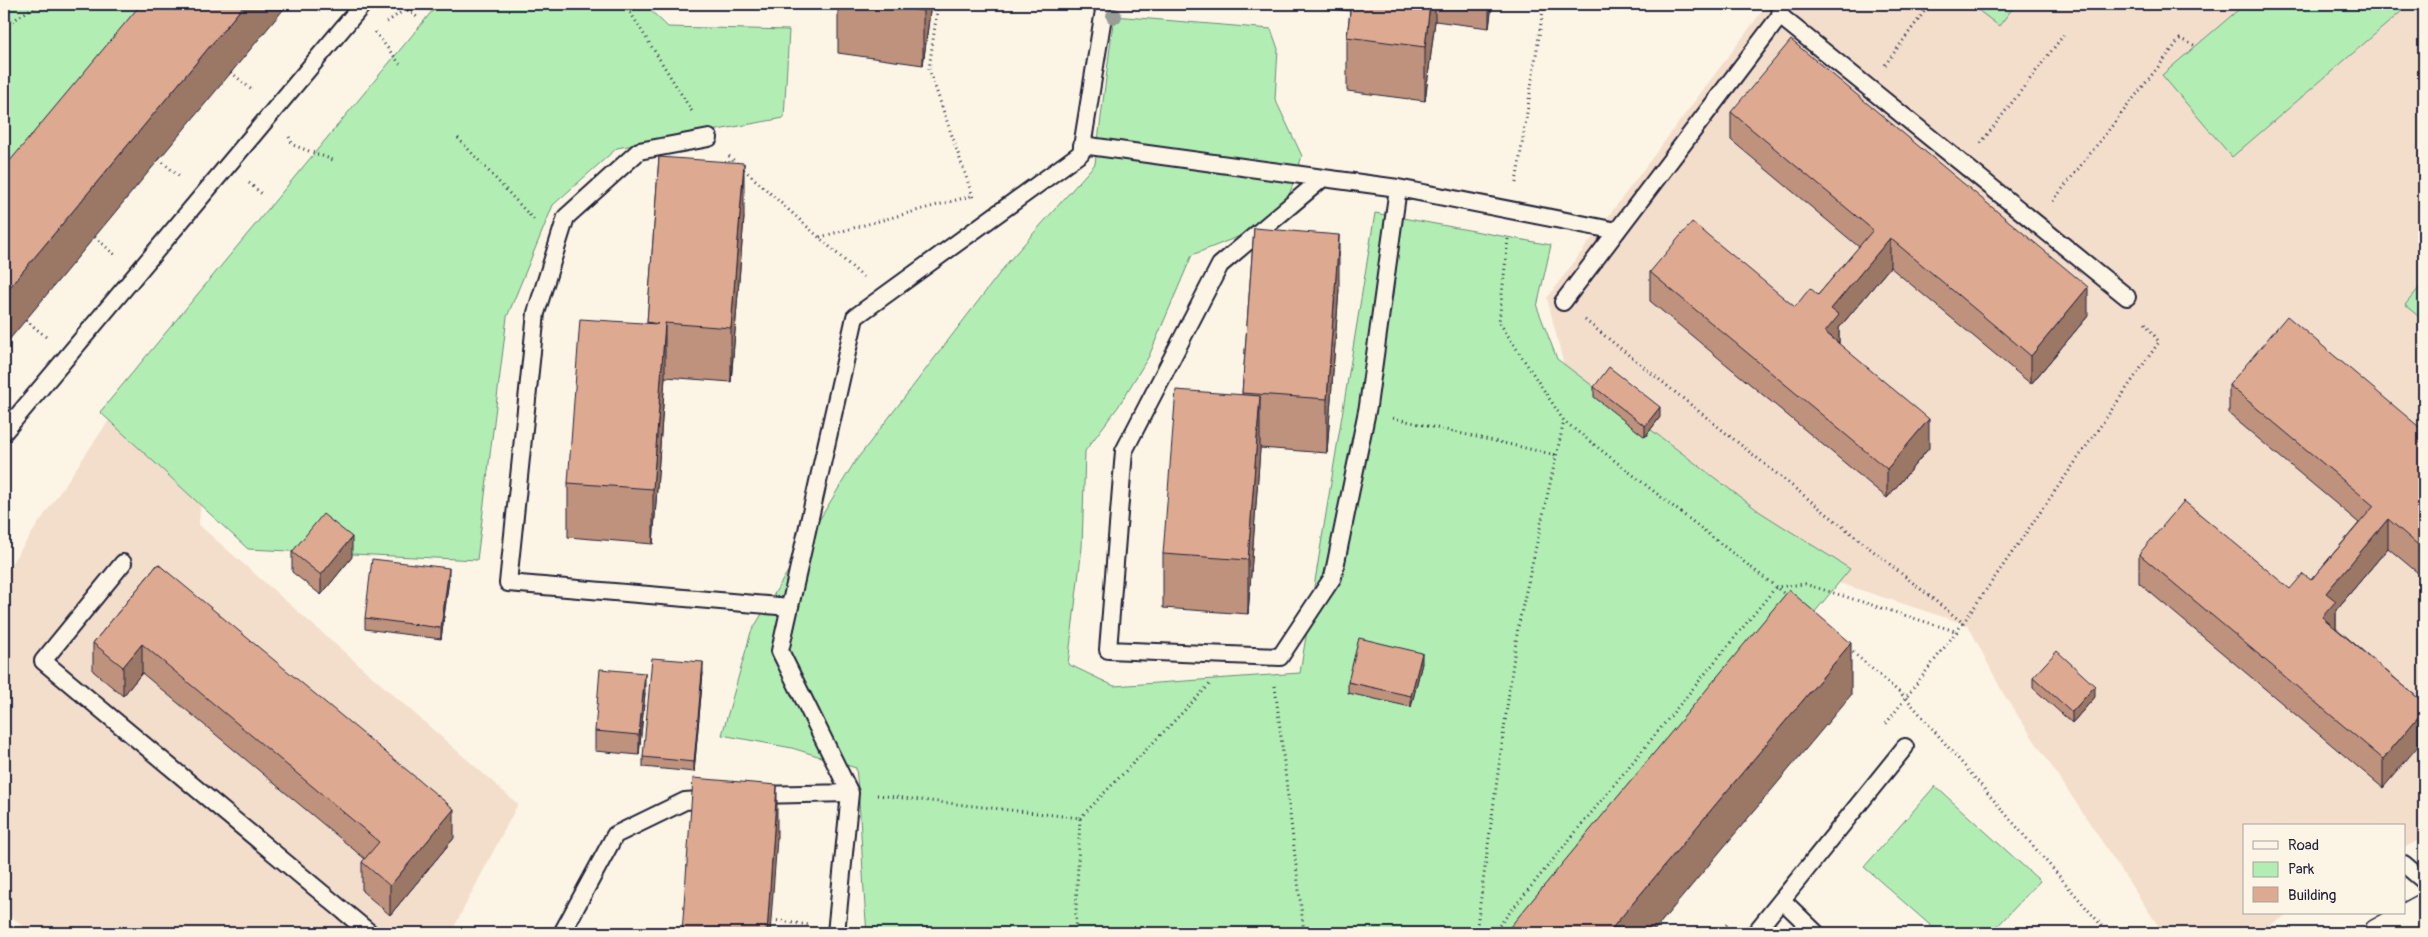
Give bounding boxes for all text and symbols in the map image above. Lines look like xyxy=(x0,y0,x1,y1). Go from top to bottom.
legend xyxy=(2243,824,2406,914)
text: Road xyxy=(2288,836,2319,855)
text: Park xyxy=(2288,860,2315,879)
text: Building xyxy=(2288,886,2336,905)

